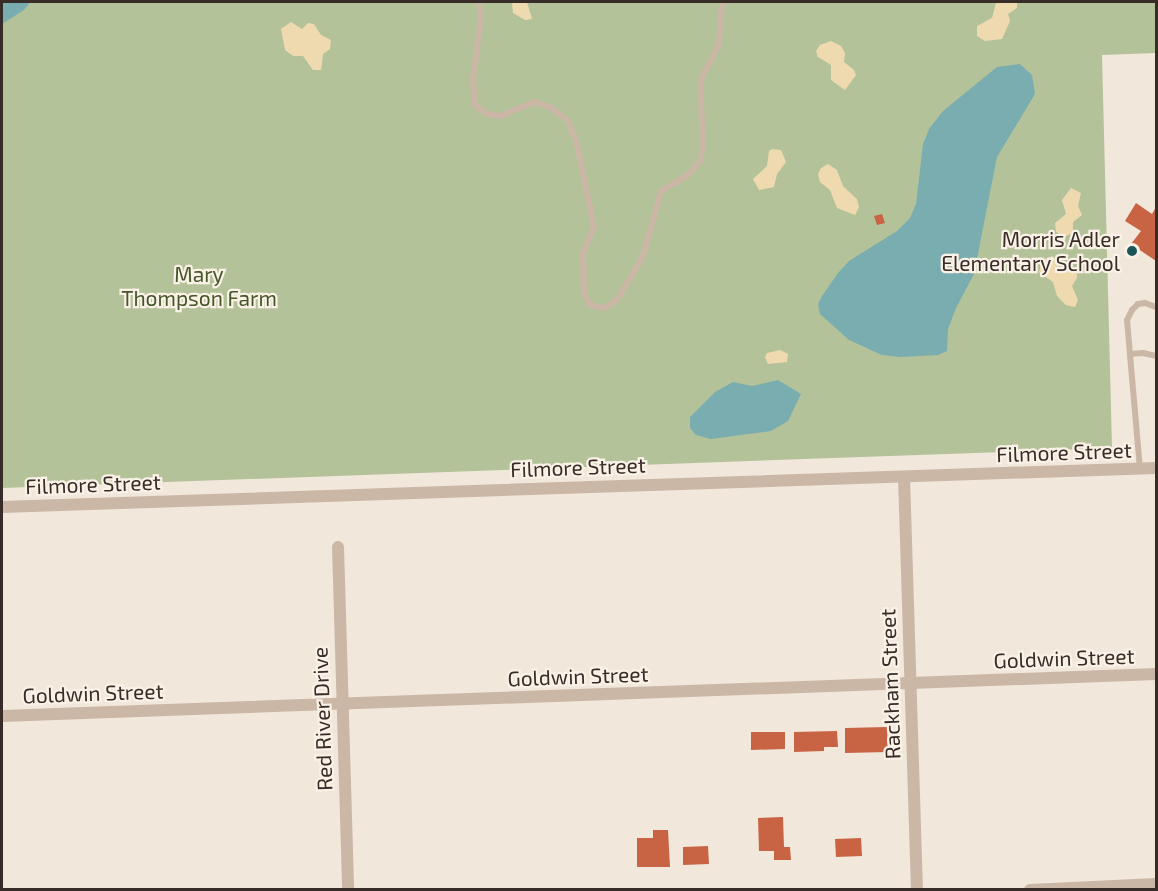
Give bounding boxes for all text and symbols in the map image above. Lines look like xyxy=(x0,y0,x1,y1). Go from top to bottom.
place label: Morris Adler Elementary School xyxy=(941,226,1120,276)
marker: Morris Adler Elementary School xyxy=(1125,244,1139,258)
park label: Mary Thompson Farm xyxy=(121,261,277,311)
street label: Filmore Street xyxy=(996,437,1132,467)
street label: Filmore Street xyxy=(510,452,646,482)
street label: Filmore Street xyxy=(25,469,161,499)
street label: Rackham Street xyxy=(875,608,905,760)
street label: Goldwin Street xyxy=(993,643,1135,673)
street label: Red River Drive xyxy=(307,646,337,792)
street label: Goldwin Street xyxy=(507,661,649,691)
street label: Goldwin Street xyxy=(22,678,164,708)

